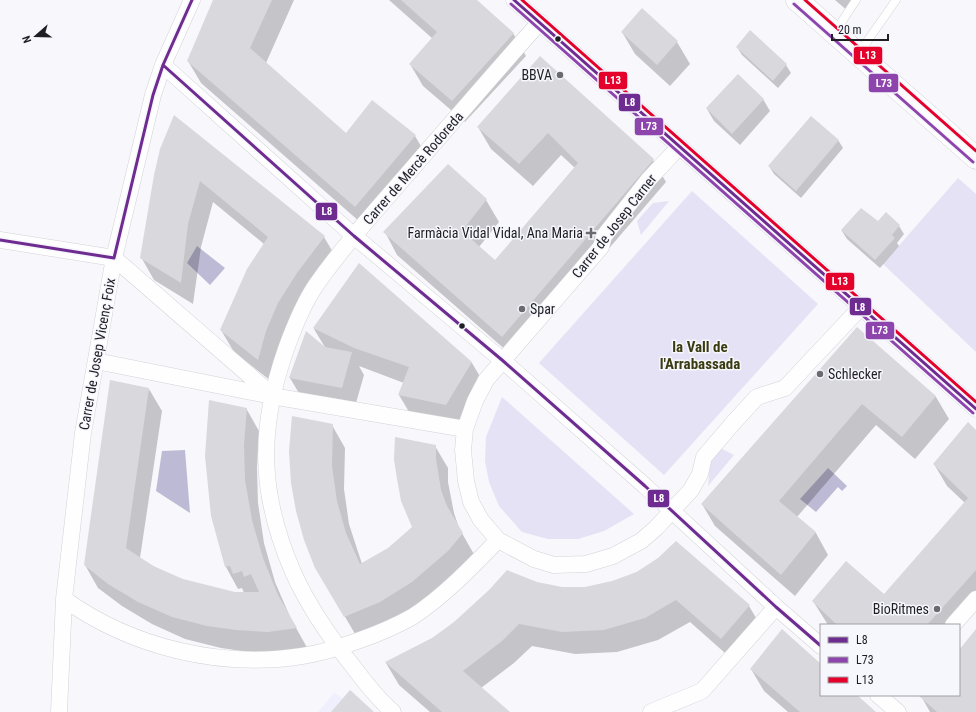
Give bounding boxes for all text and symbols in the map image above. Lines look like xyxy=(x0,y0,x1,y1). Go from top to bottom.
north arrow xyxy=(16,16,56,56)
scale bar xyxy=(832,16,888,42)
text: 20 m xyxy=(838,23,862,37)
text: N xyxy=(20,34,34,45)
unlabelled marker xyxy=(553,34,563,44)
line badge: L13 xyxy=(853,46,883,65)
text: L13 xyxy=(860,49,877,62)
place label: BBVA xyxy=(521,67,552,83)
marker: BBVA xyxy=(555,70,565,80)
line badge: L13 xyxy=(598,71,628,90)
line badge: L73 xyxy=(868,73,899,93)
text: L13 xyxy=(605,74,622,87)
text: L73 xyxy=(876,77,893,90)
line badge: L8 xyxy=(618,93,641,112)
text: L8 xyxy=(625,96,636,109)
street label: Carrer de Mercè Rodoreda xyxy=(360,108,466,228)
line badge: L73 xyxy=(634,117,664,136)
text: L73 xyxy=(641,120,658,133)
street label: Carrer de Josep Carner xyxy=(569,171,659,281)
line badge: L8 xyxy=(315,202,338,221)
text: L8 xyxy=(322,205,333,218)
place label: Farmàcia Vidal Vidal, Ana Maria xyxy=(407,225,583,241)
marker: Farmàcia Vidal Vidal, Ana Maria xyxy=(586,228,596,238)
line badge: L13 xyxy=(825,272,855,291)
text: L13 xyxy=(832,275,849,288)
street label: Carrer de Josep Vicenç Foix xyxy=(76,277,118,431)
line badge: L8 xyxy=(849,297,872,316)
place label: Spar xyxy=(530,301,555,317)
text: L8 xyxy=(855,301,866,314)
marker: Spar xyxy=(517,304,527,314)
unlabelled marker xyxy=(457,321,467,331)
line badge: L73 xyxy=(865,321,895,340)
text: L73 xyxy=(872,324,889,337)
district label: la Vall de l'Arrabassada xyxy=(660,338,740,373)
place label: Schlecker xyxy=(828,366,882,382)
marker: Schlecker xyxy=(815,369,825,379)
line badge: L8 xyxy=(647,489,670,508)
text: L8 xyxy=(654,492,665,505)
place label: BioRitmes xyxy=(873,601,929,617)
marker: BioRitmes xyxy=(932,604,942,614)
legend xyxy=(820,624,960,696)
text: L8 xyxy=(856,633,868,647)
text: L73 xyxy=(856,653,874,667)
text: L13 xyxy=(856,673,874,687)

